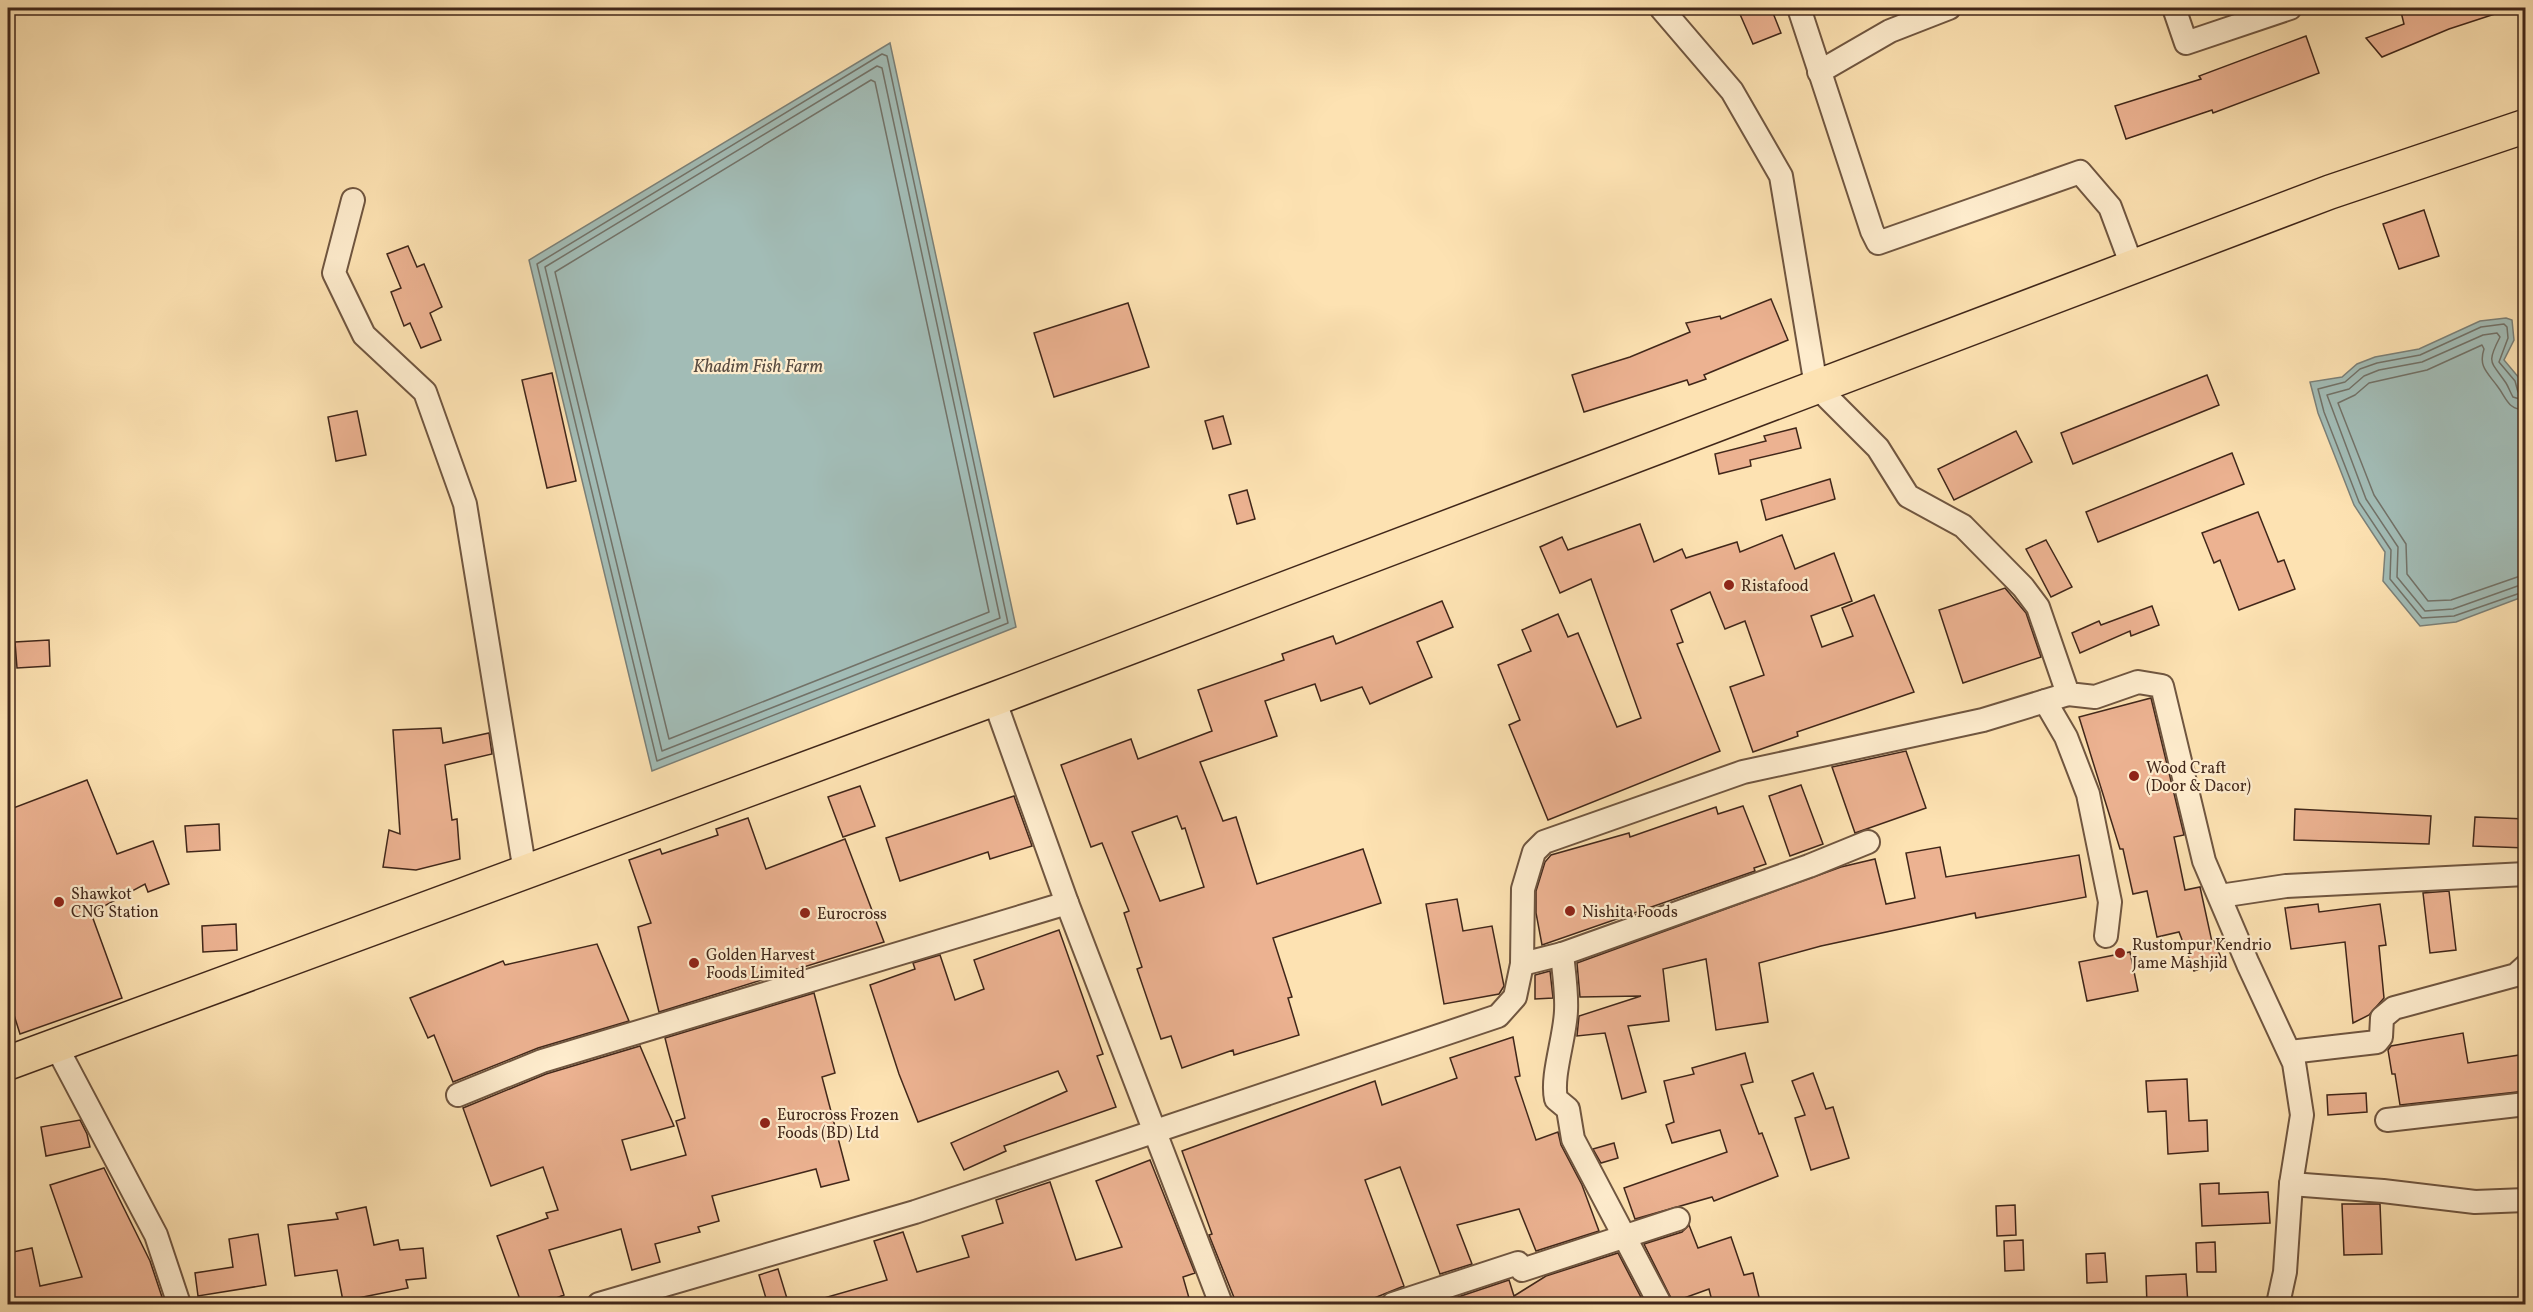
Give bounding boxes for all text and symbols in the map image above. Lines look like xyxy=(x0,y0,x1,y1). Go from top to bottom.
water label: Khadim Fish Farm xyxy=(693,355,823,380)
place label: Ristafood xyxy=(1741,576,1809,598)
marker: Ristafood xyxy=(1722,578,1736,592)
place label: Wood Craft (Door & Dacor) xyxy=(2146,758,2251,798)
marker: Wood Craft (Door & Dacor) xyxy=(2127,769,2141,783)
place label: Shawkot CNG Station xyxy=(71,884,159,924)
marker: Shawkot CNG Station xyxy=(52,895,66,909)
place label: Nishita Foods xyxy=(1582,902,1678,924)
place label: Eurocross xyxy=(817,904,887,926)
marker: Nishita Foods xyxy=(1563,904,1577,918)
marker: Eurocross xyxy=(798,906,812,920)
place label: Rustompur Kendrio Jame Mashjid xyxy=(2132,935,2271,975)
place label: Golden Harvest Foods Limited xyxy=(706,945,816,985)
marker: Rustompur Kendrio Jame Mashjid xyxy=(2113,946,2127,960)
marker: Golden Harvest Foods Limited xyxy=(687,956,701,970)
place label: Eurocross Frozen Foods (BD) Ltd xyxy=(777,1105,899,1145)
marker: Eurocross Frozen Foods (BD) Ltd xyxy=(758,1116,772,1130)

